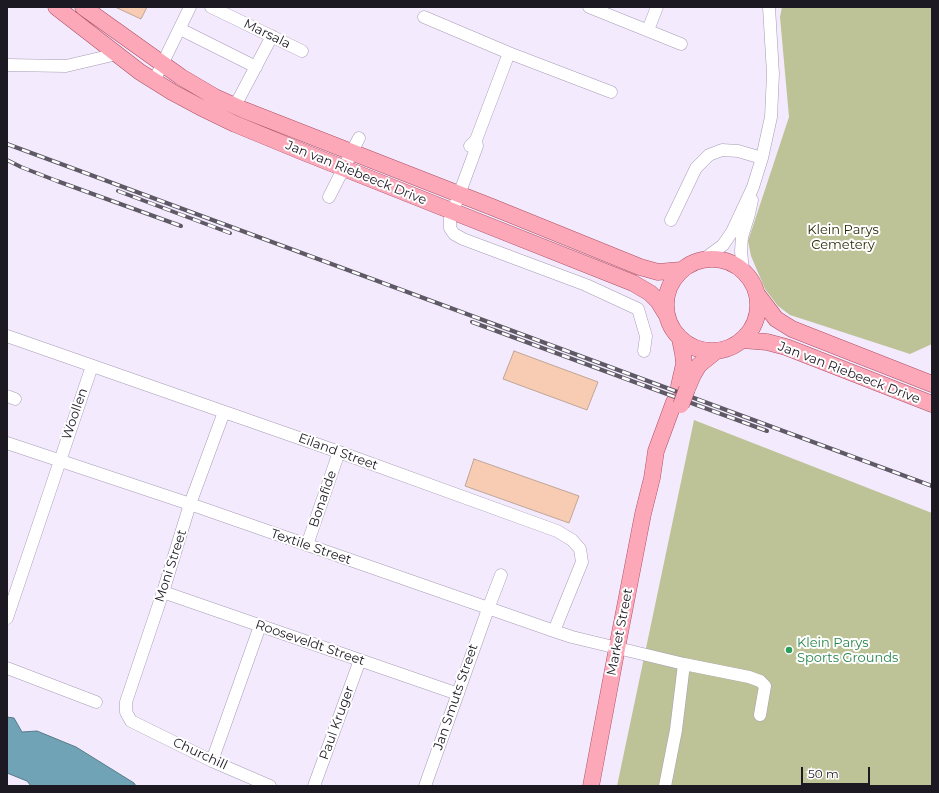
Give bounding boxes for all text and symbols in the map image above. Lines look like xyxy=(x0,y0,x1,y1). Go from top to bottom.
street label: Marsala xyxy=(241,16,293,52)
street label: Jan van Riebeeck Drive xyxy=(283,138,429,208)
park label: Klein Parys Cemetery xyxy=(807,222,879,253)
street label: Jan van Riebeeck Drive xyxy=(776,339,922,407)
street label: Woollen xyxy=(59,386,91,442)
street label: Eiland Street xyxy=(296,430,380,474)
street label: Bonafide xyxy=(306,469,340,529)
street label: Textile Street xyxy=(269,526,353,568)
street label: Moni Street xyxy=(152,528,190,604)
street label: Market Street xyxy=(604,587,636,677)
street label: Rooseveldt Street xyxy=(253,617,367,669)
place label: Klein Parys Sports Grounds xyxy=(797,635,898,666)
street label: Jan Smuts Street xyxy=(431,642,481,752)
marker: Klein Parys Sports Grounds xyxy=(784,645,794,655)
street label: Paul Kruger xyxy=(316,684,358,762)
street label: Churchill xyxy=(170,735,230,773)
scale bar xyxy=(803,759,872,785)
text: 50 m xyxy=(808,766,839,781)

